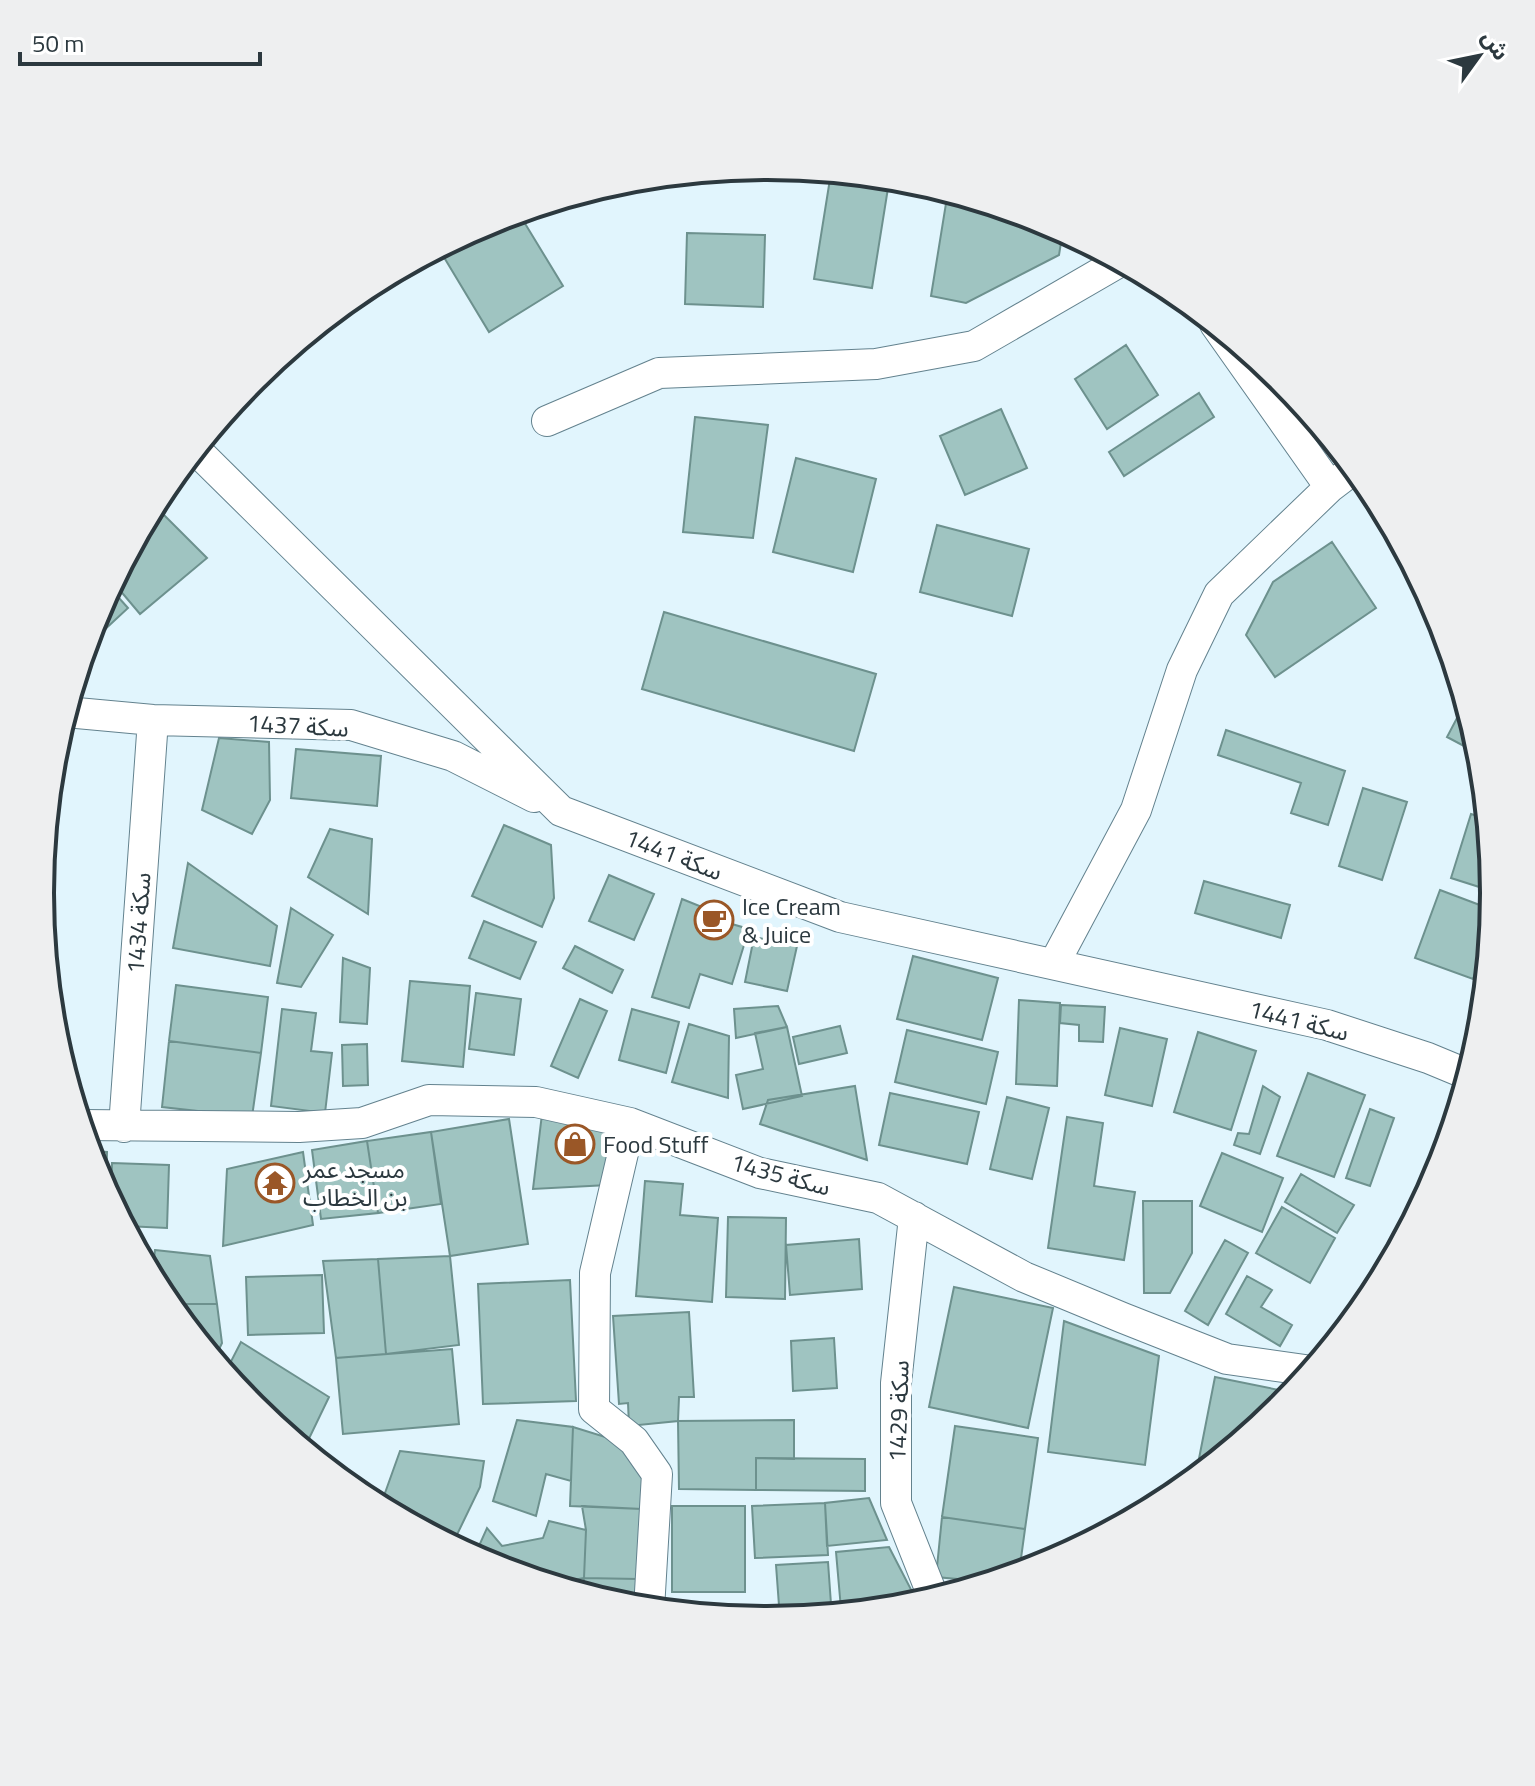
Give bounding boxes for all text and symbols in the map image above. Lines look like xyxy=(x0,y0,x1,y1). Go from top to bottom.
scale bar xyxy=(20,16,260,66)
north arrow xyxy=(1439,16,1519,96)
text: ش xyxy=(1473,23,1518,67)
text: 50 m xyxy=(32,25,84,61)
street label: سكة 1437 xyxy=(246,704,350,746)
street label: سكة 1441 xyxy=(620,819,728,889)
street label: سكة 1434 xyxy=(116,871,160,975)
place label: Ice Cream & Juice xyxy=(742,888,841,952)
cafe icon: Ice Cream & Juice xyxy=(693,899,735,941)
street label: سكة 1441 xyxy=(1245,990,1353,1050)
shop icon: Food Stuff xyxy=(554,1123,596,1165)
place label: Food Stuff xyxy=(603,1126,708,1162)
street label: سكة 1435 xyxy=(727,1143,835,1205)
place label: مسجد عمر بن الخطاب xyxy=(302,1151,407,1215)
temple icon: مسجد عمر بن الخطاب xyxy=(254,1162,296,1204)
street label: سكة 1429 xyxy=(878,1360,918,1462)

